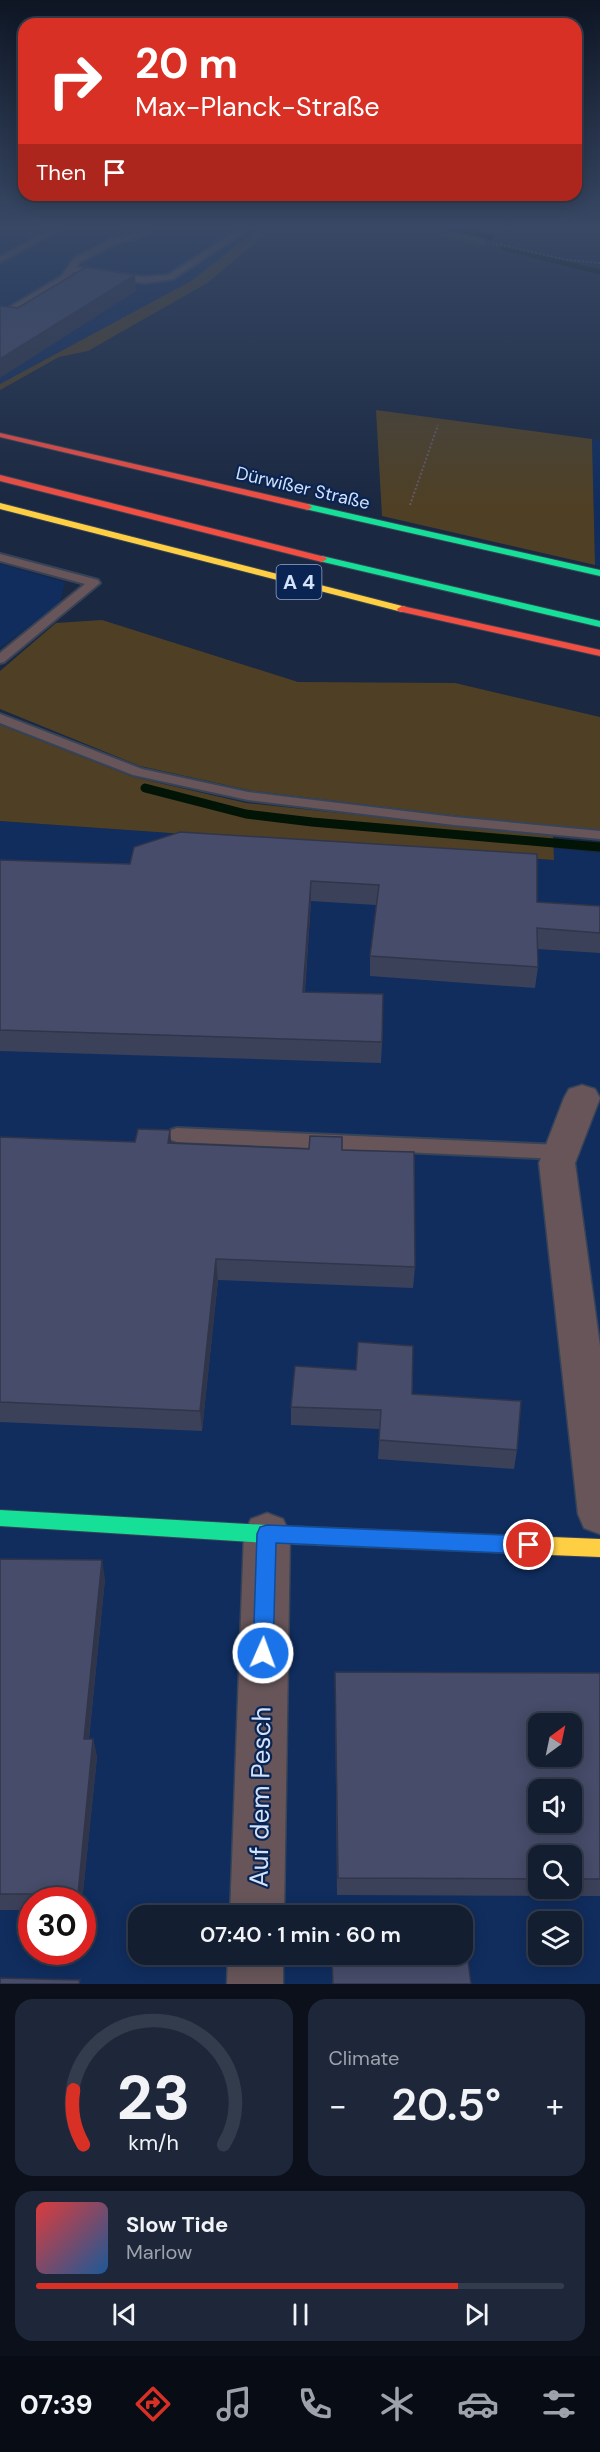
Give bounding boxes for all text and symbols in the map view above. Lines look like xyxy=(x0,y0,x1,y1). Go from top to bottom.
text: 20 m xyxy=(135,36,238,91)
icon: right xyxy=(36,42,114,120)
text: Max-Planck-Straße xyxy=(135,89,380,124)
icon: arrive xyxy=(98,156,131,189)
text: Then xyxy=(36,158,86,187)
street label: Dürwißer Straße xyxy=(234,461,372,515)
road number: A 4 xyxy=(276,565,322,599)
pin xyxy=(503,1519,554,1570)
icon: arrive xyxy=(512,1528,545,1561)
position arrow xyxy=(231,1621,295,1685)
street label: Auf dem Pesch xyxy=(241,1706,279,1888)
north arrow xyxy=(528,1713,582,1767)
map controls xyxy=(528,1713,582,1965)
button: sound xyxy=(528,1779,582,1833)
button: search xyxy=(528,1845,582,1899)
speed limit sign: 30 xyxy=(18,1887,96,1965)
button: layers xyxy=(528,1911,582,1965)
text: 07:40 · 1 min · 60 m xyxy=(200,1920,401,1949)
text: Climate xyxy=(329,2045,399,2071)
text: 23 xyxy=(117,2057,191,2138)
text: 20.5° xyxy=(391,2075,501,2134)
text: − xyxy=(329,2084,347,2127)
text: + xyxy=(546,2084,564,2127)
text: km/h xyxy=(128,2129,179,2157)
text: Slow Tide xyxy=(126,2210,228,2239)
text: Marlow xyxy=(126,2239,192,2265)
icon: previous xyxy=(108,2298,141,2331)
icon: pause xyxy=(284,2298,317,2331)
icon: next xyxy=(460,2298,493,2331)
icon: directions xyxy=(132,2383,174,2425)
icon: music xyxy=(213,2383,255,2425)
icon: phone xyxy=(294,2383,336,2425)
icon: climate xyxy=(376,2383,418,2425)
icon: car xyxy=(457,2383,499,2425)
icon: filters xyxy=(538,2383,580,2425)
text: 07:39 xyxy=(20,2387,93,2422)

